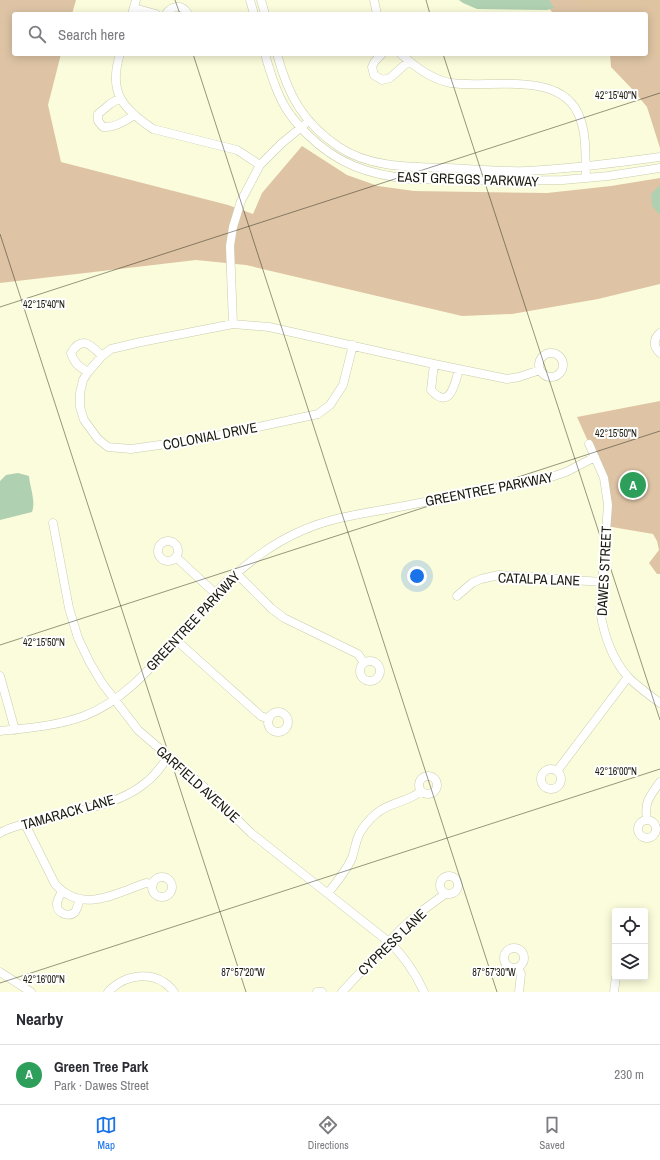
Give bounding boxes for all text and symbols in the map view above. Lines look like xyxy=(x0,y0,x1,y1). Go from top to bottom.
search box xyxy=(12,12,648,56)
icon: search xyxy=(26,23,48,45)
text: Search here xyxy=(58,24,125,45)
text: 42°15'40"N xyxy=(595,89,637,102)
street label: EAST GREGGS PARKWAY xyxy=(397,168,540,190)
text: 42°15'40"N xyxy=(23,298,65,311)
street label: COLONIAL DRIVE xyxy=(161,418,259,454)
text: 42°15'50"N xyxy=(595,427,637,440)
street label: GREENTREE PARKWAY xyxy=(423,468,555,510)
pin: A xyxy=(620,470,646,500)
street label: DAWES STREET xyxy=(593,526,615,616)
your location xyxy=(407,566,427,586)
street label: GREENTREE PARKWAY xyxy=(142,567,244,675)
street label: CATALPA LANE xyxy=(498,569,580,589)
text: 42°15'50"N xyxy=(23,636,65,649)
street label: GARFIELD AVENUE xyxy=(152,742,244,826)
text: 42°16'00"N xyxy=(595,765,637,778)
street label: TAMARACK LANE xyxy=(19,790,117,834)
street label: CYPRESS LANE xyxy=(354,905,430,979)
map controls xyxy=(612,908,648,980)
button: locate xyxy=(612,908,648,944)
button: layers xyxy=(612,944,648,980)
text: 87°57'20"W xyxy=(221,966,265,979)
text: 87°57'30"W xyxy=(472,966,516,979)
text: 42°16'00"N xyxy=(23,973,65,986)
text: Nearby xyxy=(16,1007,63,1030)
text: Green Tree Park xyxy=(54,1056,148,1077)
text: A xyxy=(25,1066,33,1083)
text: 230 m xyxy=(614,1066,644,1083)
text: Park · Dawes Street xyxy=(54,1077,149,1094)
tab: Map xyxy=(95,1114,117,1152)
tab: Directions xyxy=(308,1114,349,1152)
tab: Saved xyxy=(539,1114,565,1152)

